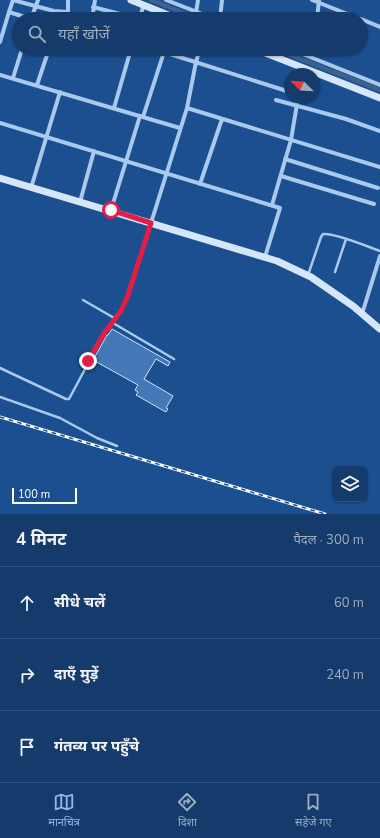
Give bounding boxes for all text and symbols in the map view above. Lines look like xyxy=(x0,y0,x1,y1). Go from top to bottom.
search box xyxy=(12,12,368,56)
icon: search xyxy=(26,23,48,45)
text: यहाँ खोजें xyxy=(58,24,110,44)
north arrow xyxy=(284,68,320,104)
route start xyxy=(102,201,120,219)
route end xyxy=(79,352,97,370)
map controls xyxy=(332,466,368,502)
button: layers xyxy=(332,466,368,502)
scale bar xyxy=(12,486,77,505)
text: 100 m xyxy=(18,487,50,502)
text: 4 मिनट xyxy=(16,528,66,551)
text: पैदल · 300 m xyxy=(293,531,364,549)
icon: ahead xyxy=(16,592,38,614)
text: सीधे चलें xyxy=(54,592,105,612)
text: 60 m xyxy=(334,594,364,612)
icon: right xyxy=(16,664,38,686)
text: दाएँ मुड़ें xyxy=(54,664,98,684)
text: 240 m xyxy=(326,666,364,684)
icon: arrive xyxy=(16,736,38,758)
text: गंतव्य पर पहुँचे xyxy=(54,736,139,756)
tab: मानचित्र xyxy=(48,791,80,830)
tab: दिशा xyxy=(176,791,198,830)
tab: सहेजे गए xyxy=(295,791,332,830)

